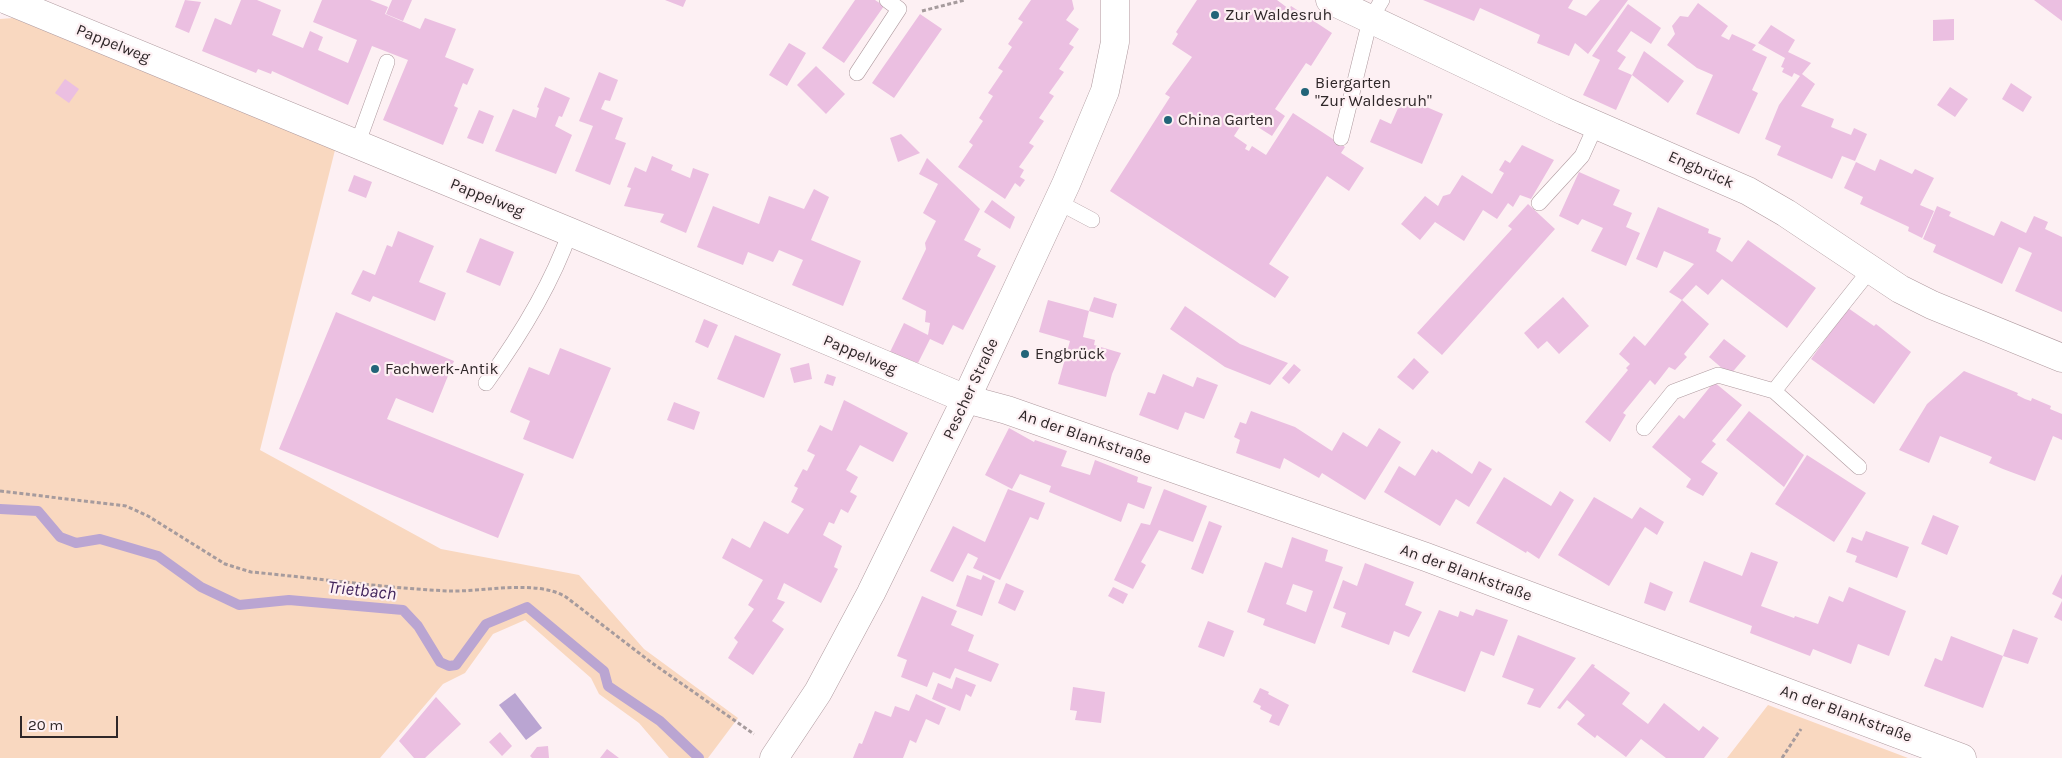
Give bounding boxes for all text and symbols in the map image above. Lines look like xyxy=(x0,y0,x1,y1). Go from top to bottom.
place label: Zur Waldesruh xyxy=(1225,5,1332,25)
marker: Zur Waldesruh xyxy=(1209,9,1221,21)
street label: Pappelweg xyxy=(73,21,153,67)
place label: Biergarten "Zur Waldesruh" xyxy=(1315,73,1432,111)
marker: Biergarten "Zur Waldesruh" xyxy=(1299,86,1311,98)
place label: China Garten xyxy=(1178,110,1273,130)
marker: China Garten xyxy=(1162,114,1174,126)
street label: Engbrück xyxy=(1665,147,1737,193)
street label: Pappelweg xyxy=(447,175,527,221)
street label: Pappelweg xyxy=(820,331,900,379)
street label: Pescher Straße xyxy=(939,335,1003,443)
place label: Engbrück xyxy=(1035,344,1105,364)
marker: Engbrück xyxy=(1019,348,1031,360)
place label: Fachwerk-Antik xyxy=(385,359,499,379)
marker: Fachwerk-Antik xyxy=(369,363,381,375)
street label: An der Blankstraße xyxy=(1016,405,1154,469)
street label: An der Blankstraße xyxy=(1397,540,1535,606)
water label: Trietbach xyxy=(327,577,397,605)
street label: An der Blankstraße xyxy=(1777,681,1915,747)
scale bar xyxy=(22,706,120,738)
text: 20 m xyxy=(28,716,63,734)

